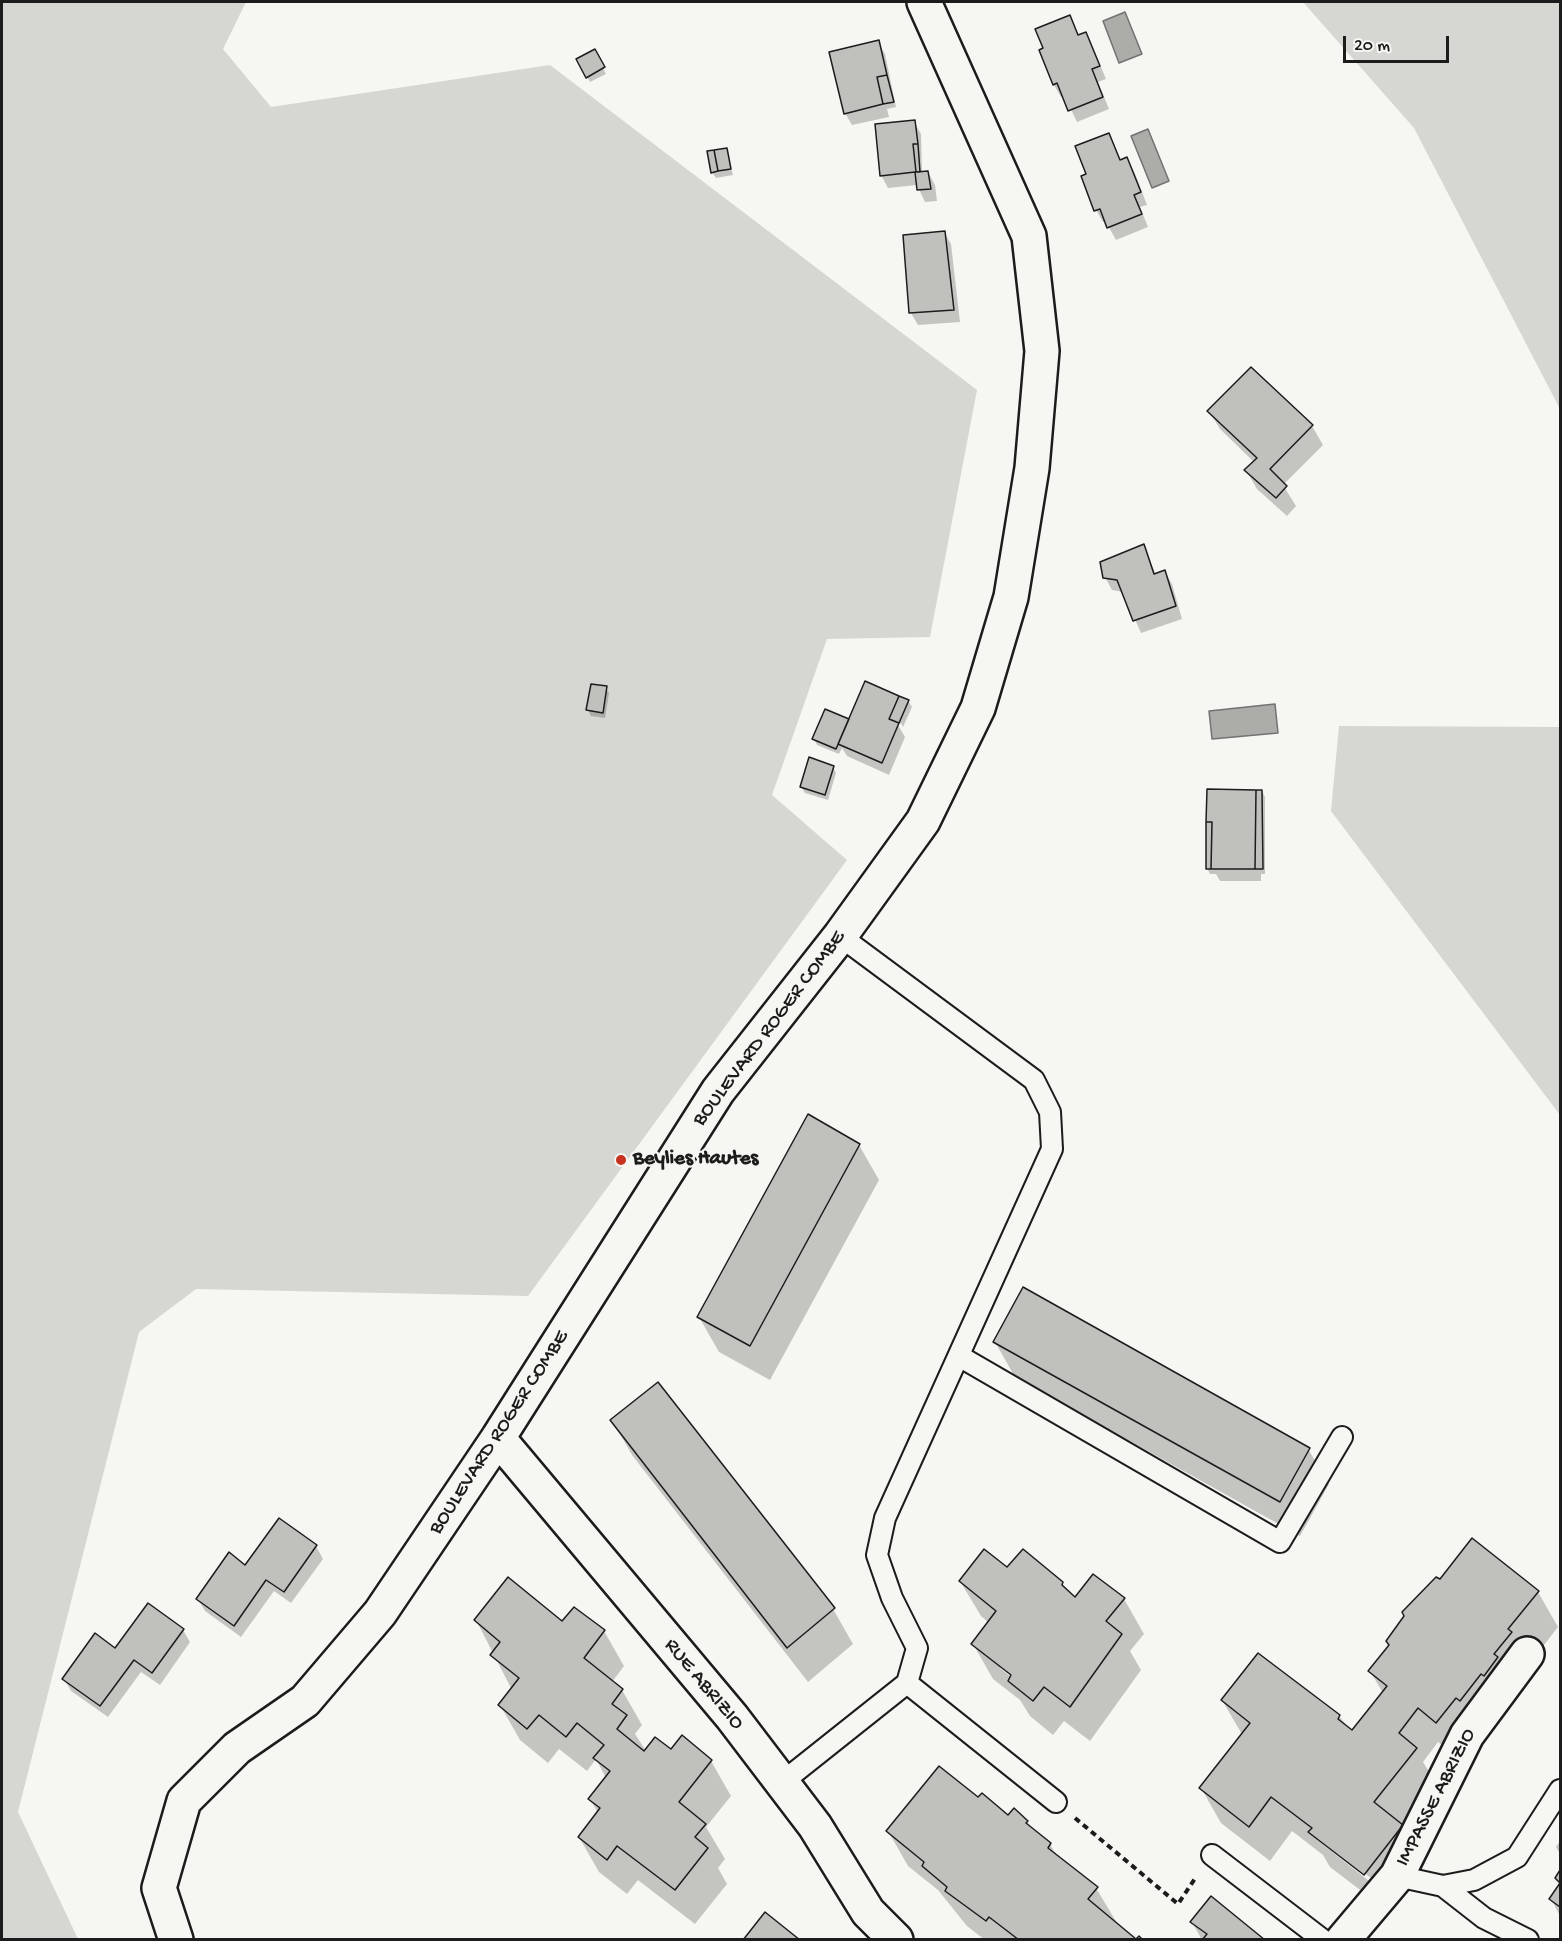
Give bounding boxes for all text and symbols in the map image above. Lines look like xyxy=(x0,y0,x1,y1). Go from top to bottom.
scale bar xyxy=(1346,24,1452,62)
text: 20 m xyxy=(1354,36,1390,57)
street label: BOULEVARD ROGER COMBE xyxy=(688,926,852,1132)
place label: Beylies Hautes xyxy=(633,1147,758,1173)
marker: Beylies Hautes xyxy=(614,1153,628,1167)
street label: BOULEVARD ROGER COMBE xyxy=(425,1326,575,1540)
street label: RUE ABRIZIO xyxy=(657,1634,749,1736)
street label: IMPASSE ABRIZIO xyxy=(1391,1725,1483,1871)

